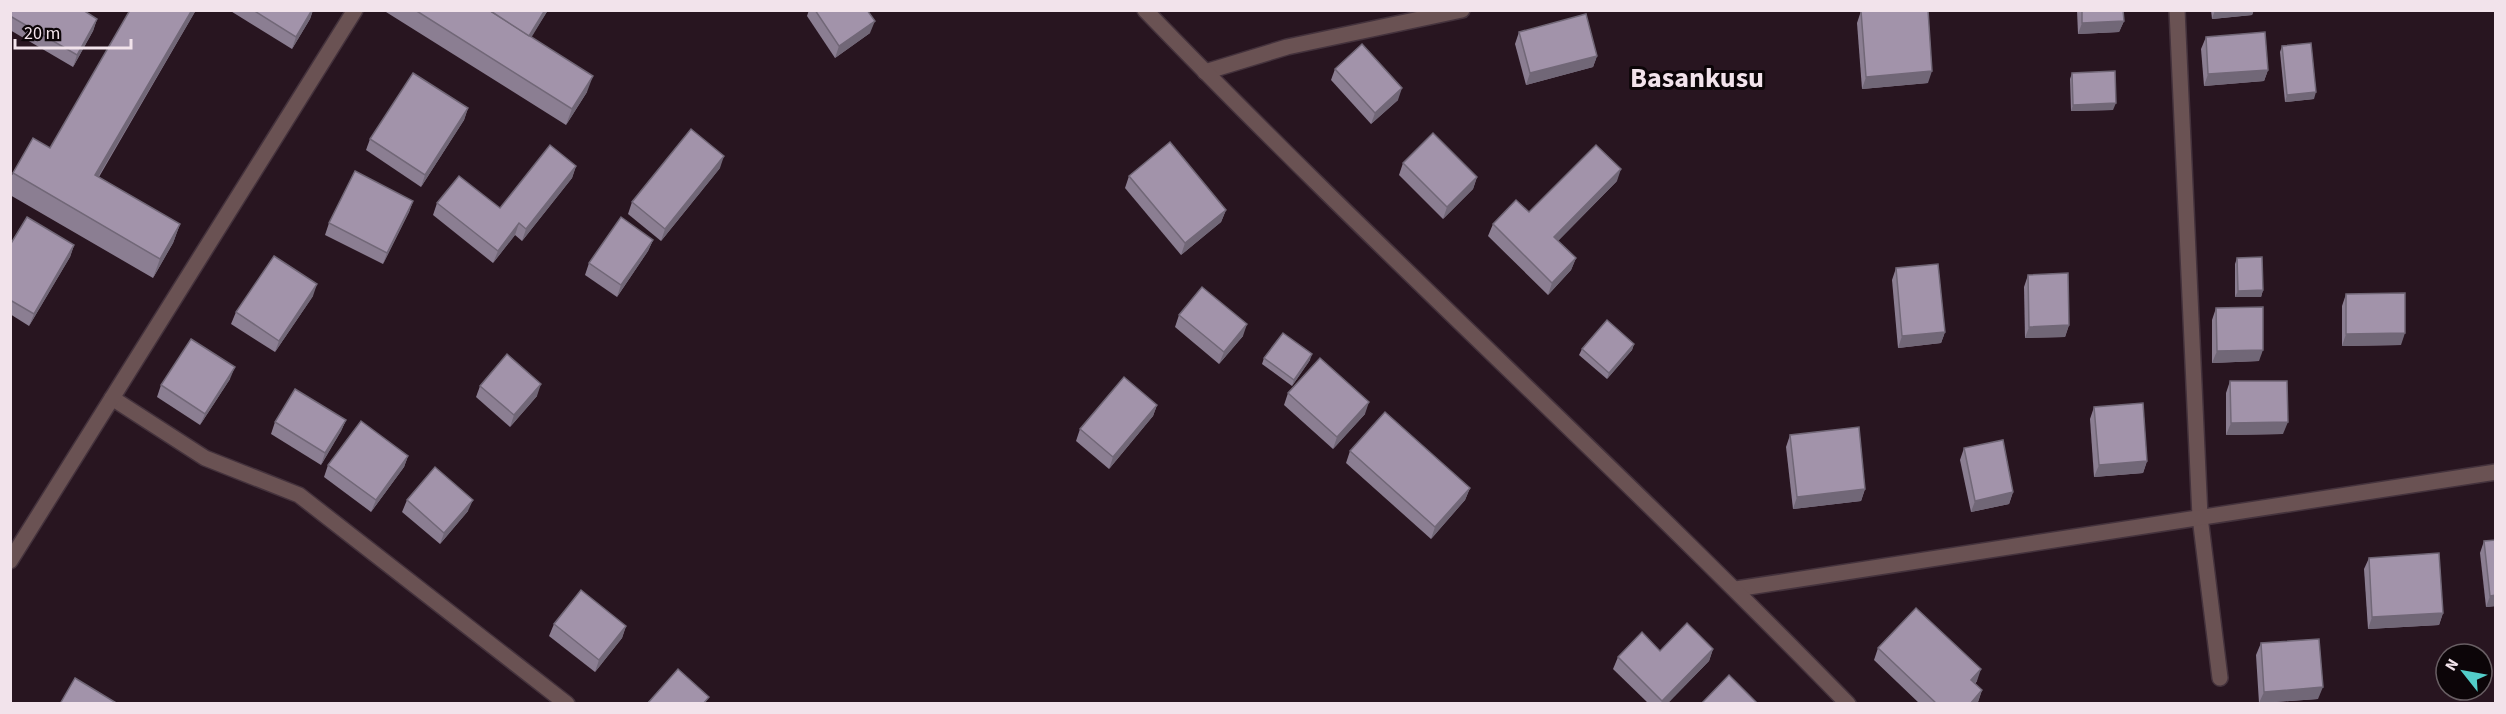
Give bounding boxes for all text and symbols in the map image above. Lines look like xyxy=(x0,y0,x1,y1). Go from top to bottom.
scale bar xyxy=(15,12,130,50)
text: 20 m xyxy=(24,21,60,46)
district label: Basankusu xyxy=(1630,58,1764,98)
north arrow xyxy=(2434,642,2494,702)
text: N xyxy=(2440,655,2464,675)

